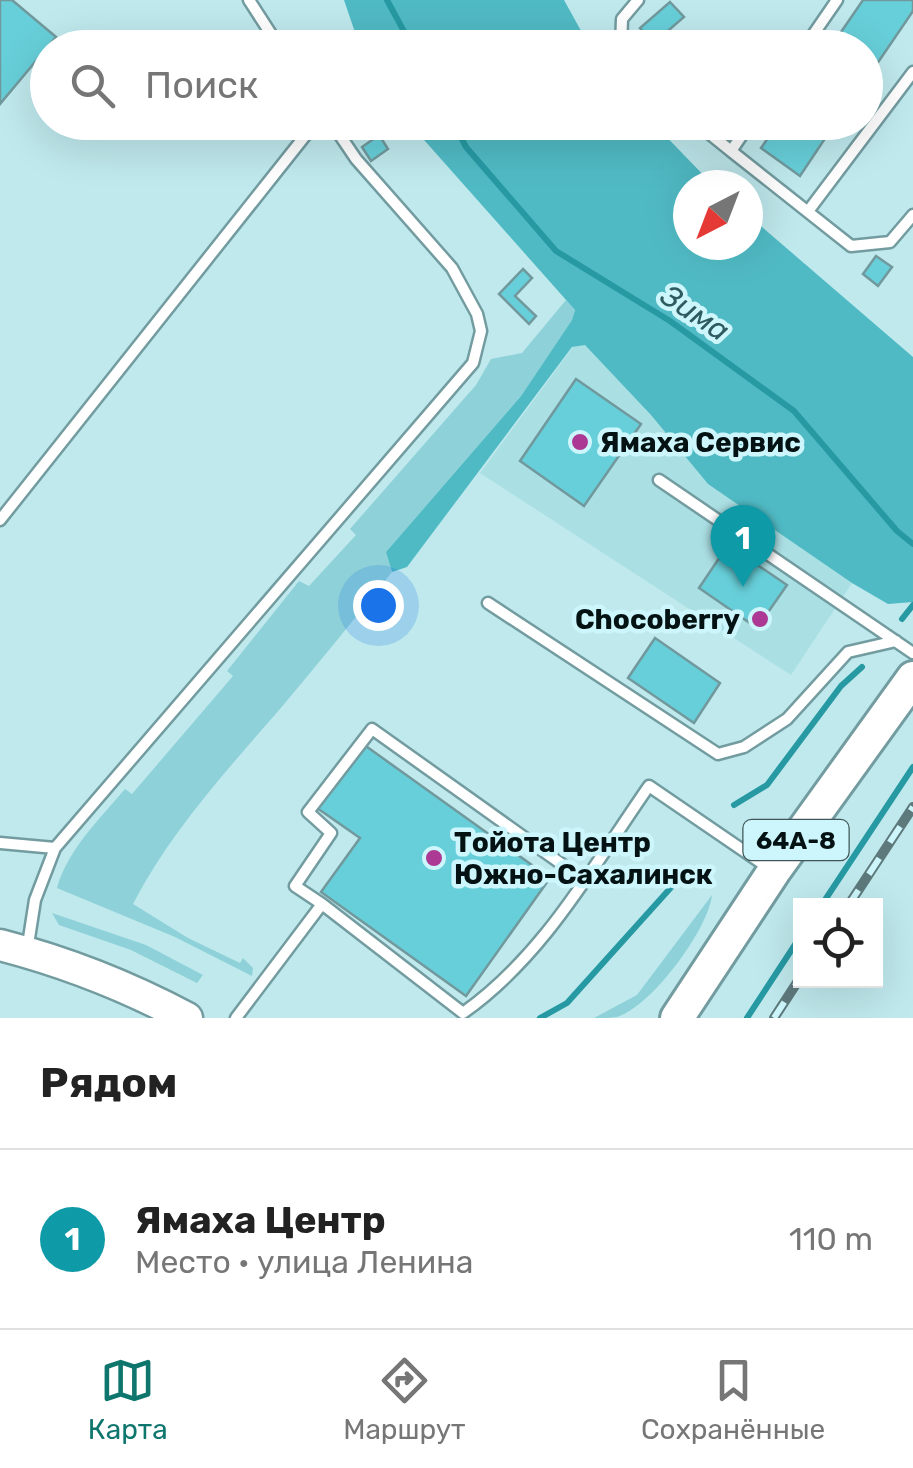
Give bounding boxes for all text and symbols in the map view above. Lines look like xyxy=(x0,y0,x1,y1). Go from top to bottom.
search box xyxy=(30,30,883,140)
icon: search xyxy=(65,58,120,113)
text: Поиск xyxy=(145,62,258,108)
north arrow xyxy=(673,170,763,260)
water label: Зима xyxy=(653,277,736,349)
place label: Ямаха Сервис xyxy=(600,426,801,459)
marker: Ямаха Сервис xyxy=(569,431,591,453)
pin: 1 xyxy=(710,504,776,587)
your location xyxy=(353,580,404,631)
place label: Chocoberry xyxy=(575,603,740,636)
marker: Chocoberry xyxy=(749,608,771,630)
road number: 64А-8 xyxy=(744,820,848,860)
place label: Тойота Центр Южно-Сахалинск xyxy=(454,826,713,891)
marker: Тойота Центр Южно-Сахалинск xyxy=(423,847,445,869)
map controls xyxy=(793,898,883,988)
button: locate xyxy=(793,898,883,988)
text: Рядом xyxy=(40,1058,177,1108)
text: Ямаха Центр xyxy=(135,1197,386,1243)
text: 1 xyxy=(65,1220,80,1258)
text: 110 m xyxy=(789,1220,873,1258)
text: Место · улица Ленина xyxy=(135,1243,473,1281)
tab: Карта xyxy=(88,1353,168,1446)
tab: Маршрут xyxy=(343,1353,465,1446)
tab: Сохранённые xyxy=(641,1353,825,1446)

